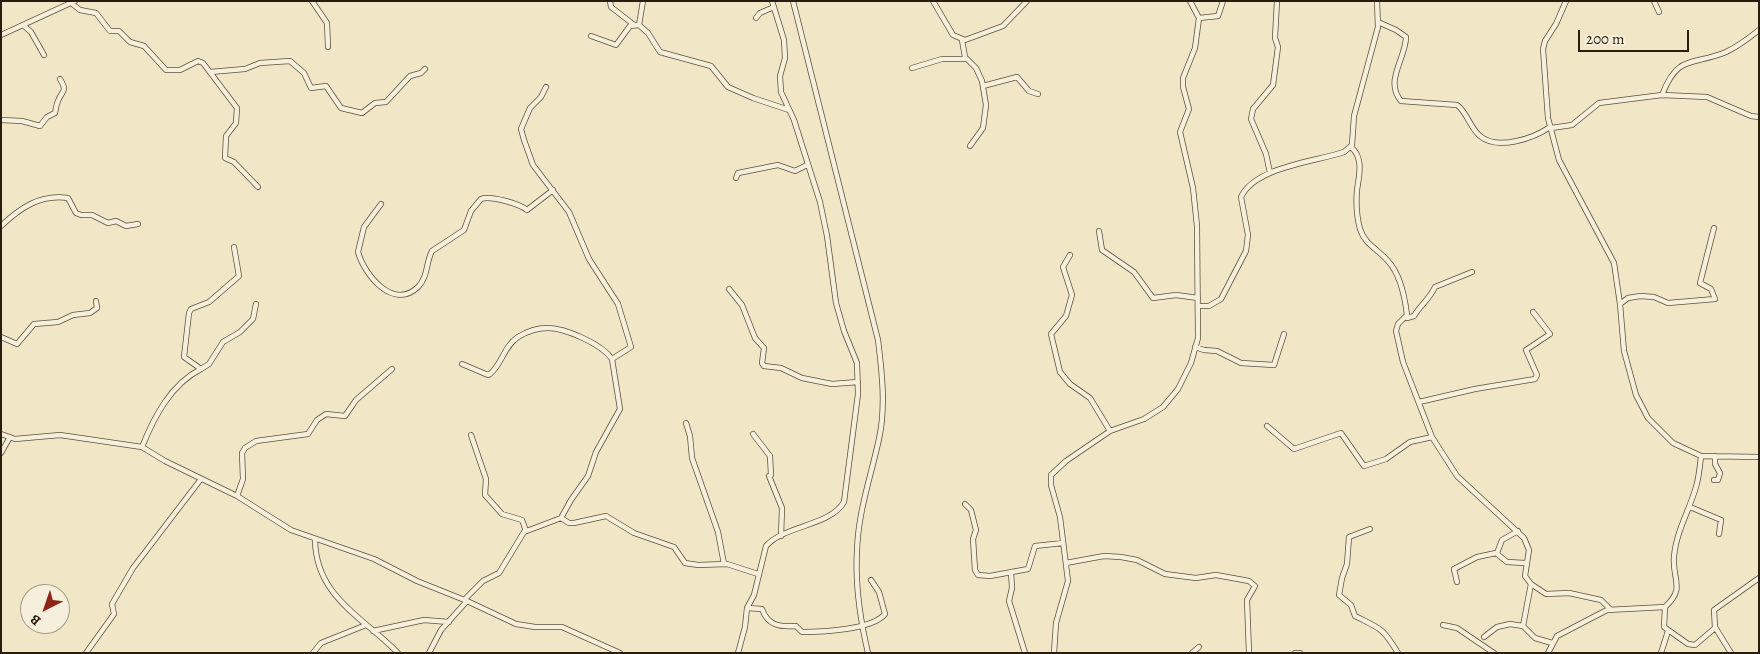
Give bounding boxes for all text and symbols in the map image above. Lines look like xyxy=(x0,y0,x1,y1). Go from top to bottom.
scale bar xyxy=(1580,20,1691,52)
text: 200 m xyxy=(1586,29,1625,49)
north arrow xyxy=(20,584,70,634)
text: B xyxy=(26,610,45,630)

